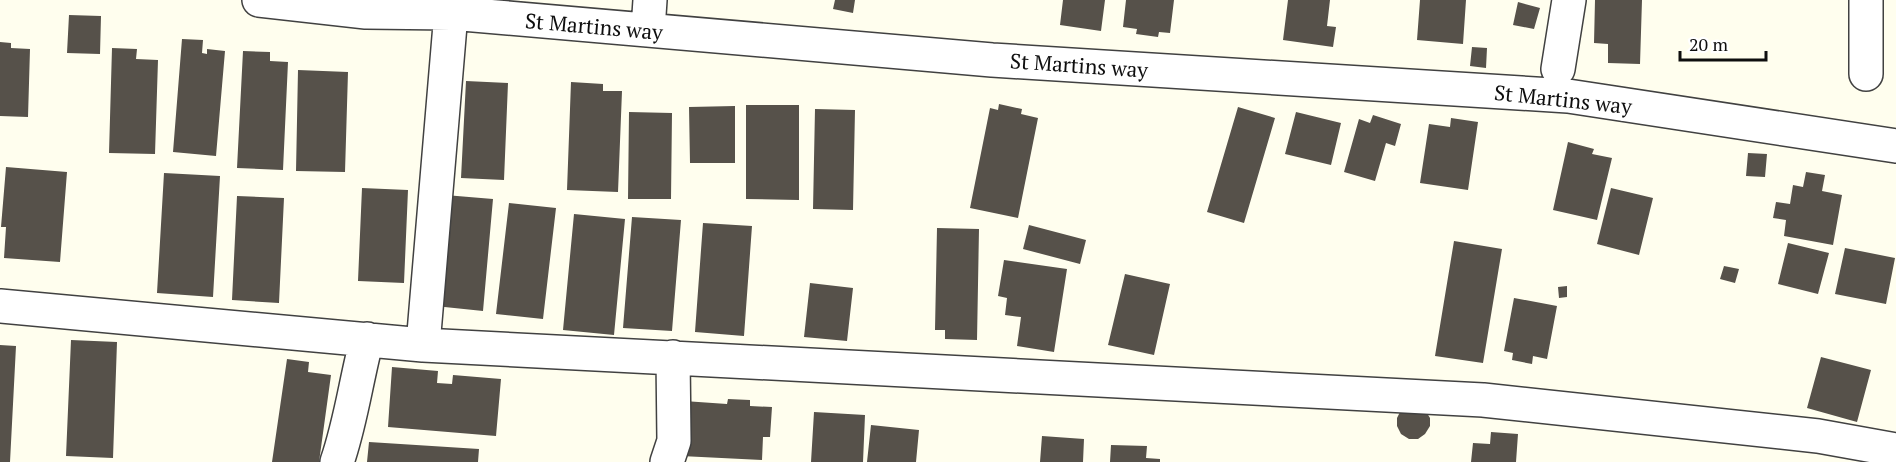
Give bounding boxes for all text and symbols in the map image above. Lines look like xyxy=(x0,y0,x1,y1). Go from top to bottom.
street label: St Martins way xyxy=(524,6,664,46)
scale bar xyxy=(1680,24,1766,62)
text: 20 m xyxy=(1689,32,1729,56)
street label: St Martins way xyxy=(1009,46,1149,84)
street label: St Martins way xyxy=(1493,78,1634,120)

